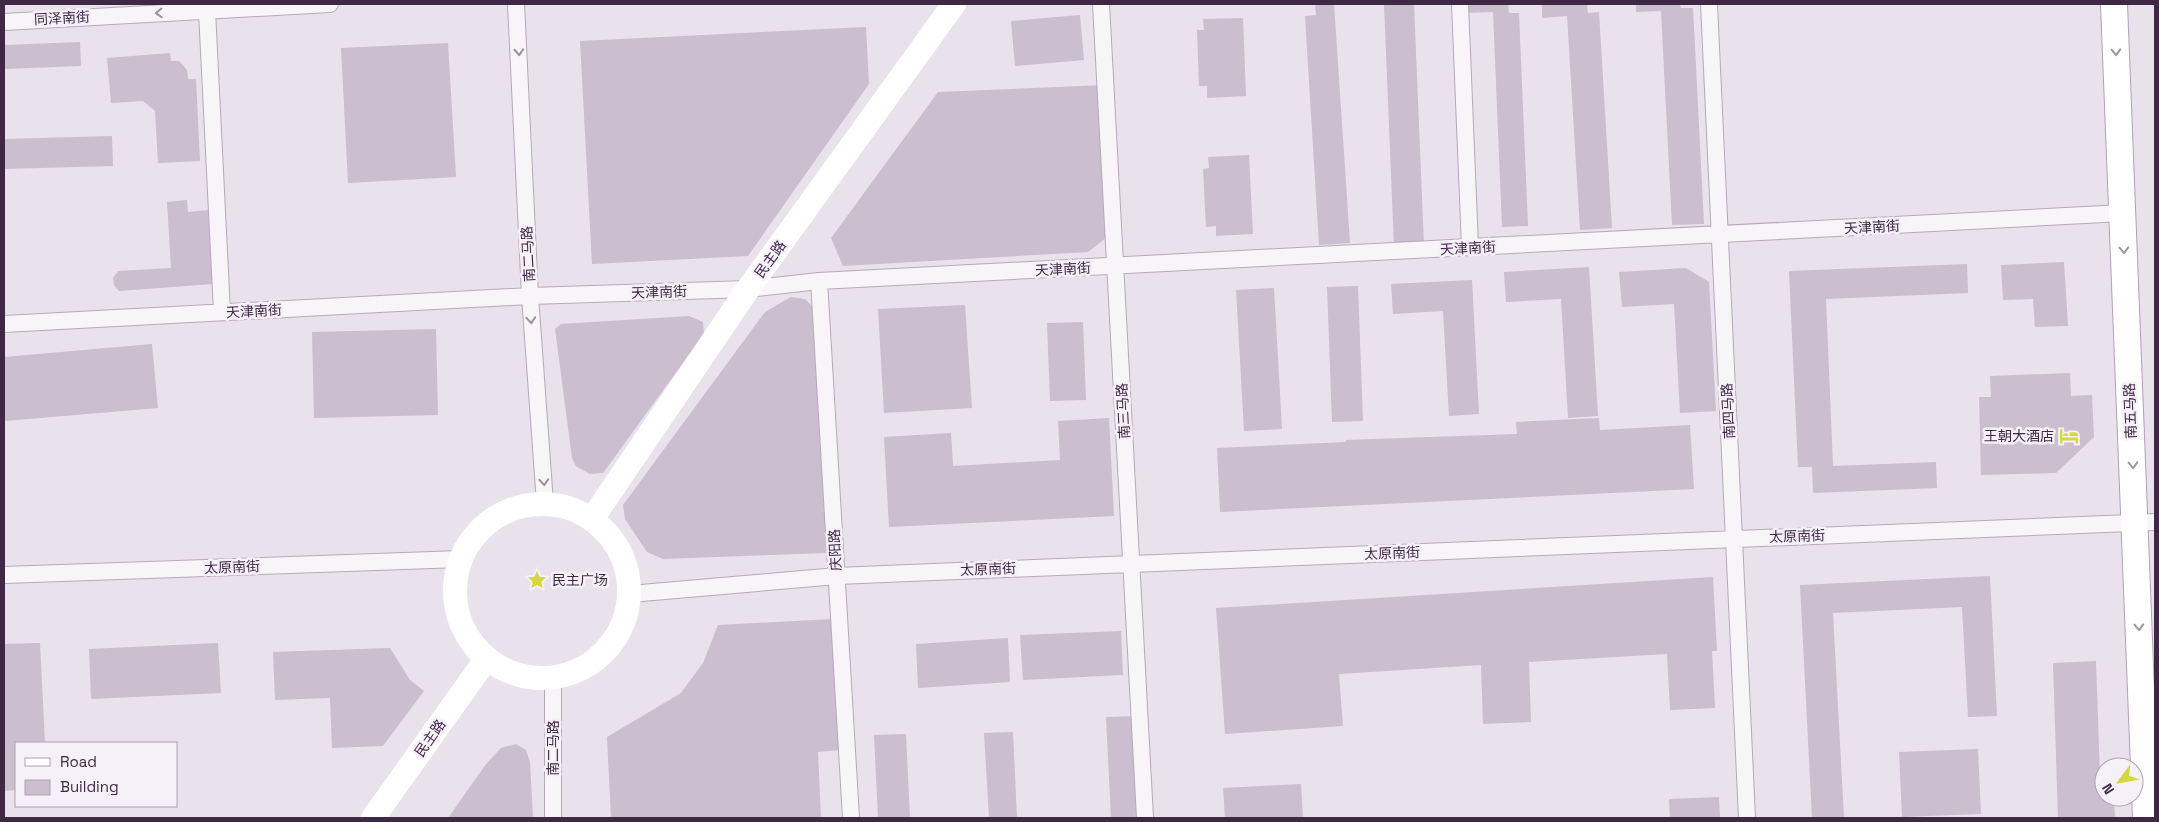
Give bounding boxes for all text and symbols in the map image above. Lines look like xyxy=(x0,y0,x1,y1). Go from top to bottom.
street label: 同泽南街 xyxy=(34,8,90,28)
one-way arrow xyxy=(155,8,163,19)
one-way arrow xyxy=(513,49,524,57)
one-way arrow xyxy=(2111,49,2122,57)
street label: 天津南街 xyxy=(1844,217,1900,237)
street label: 南二马路 xyxy=(518,226,538,282)
street label: 民主路 xyxy=(750,237,790,281)
street label: 天津南街 xyxy=(1440,238,1496,258)
one-way arrow xyxy=(2119,246,2130,254)
street label: 天津南街 xyxy=(1035,259,1091,279)
street label: 天津南街 xyxy=(631,282,687,302)
street label: 天津南街 xyxy=(226,301,282,321)
one-way arrow xyxy=(526,316,537,324)
street label: 南三马路 xyxy=(1113,383,1133,439)
street label: 南四马路 xyxy=(1718,383,1738,439)
street label: 南五马路 xyxy=(2120,383,2140,439)
hotel icon: 王朝大酒店 xyxy=(2058,425,2080,447)
place label: 王朝大酒店 xyxy=(1984,427,2054,445)
one-way arrow xyxy=(2127,461,2138,469)
one-way arrow xyxy=(538,478,549,486)
street label: 太原南街 xyxy=(1769,526,1825,546)
street label: 庆阳路 xyxy=(825,529,845,571)
street label: 太原南街 xyxy=(1364,543,1420,563)
street label: 太原南街 xyxy=(204,557,260,577)
street label: 太原南街 xyxy=(960,559,1016,579)
place icon: 民主广场 xyxy=(526,569,548,591)
place label: 民主广场 xyxy=(552,571,608,589)
one-way arrow xyxy=(2134,624,2144,631)
street label: 民主路 xyxy=(411,716,449,760)
street label: 南二马路 xyxy=(544,720,562,776)
legend xyxy=(15,742,178,807)
text: Road xyxy=(60,752,97,771)
north arrow xyxy=(2094,757,2144,807)
text: Building xyxy=(60,777,119,796)
text: N xyxy=(2098,780,2118,798)

